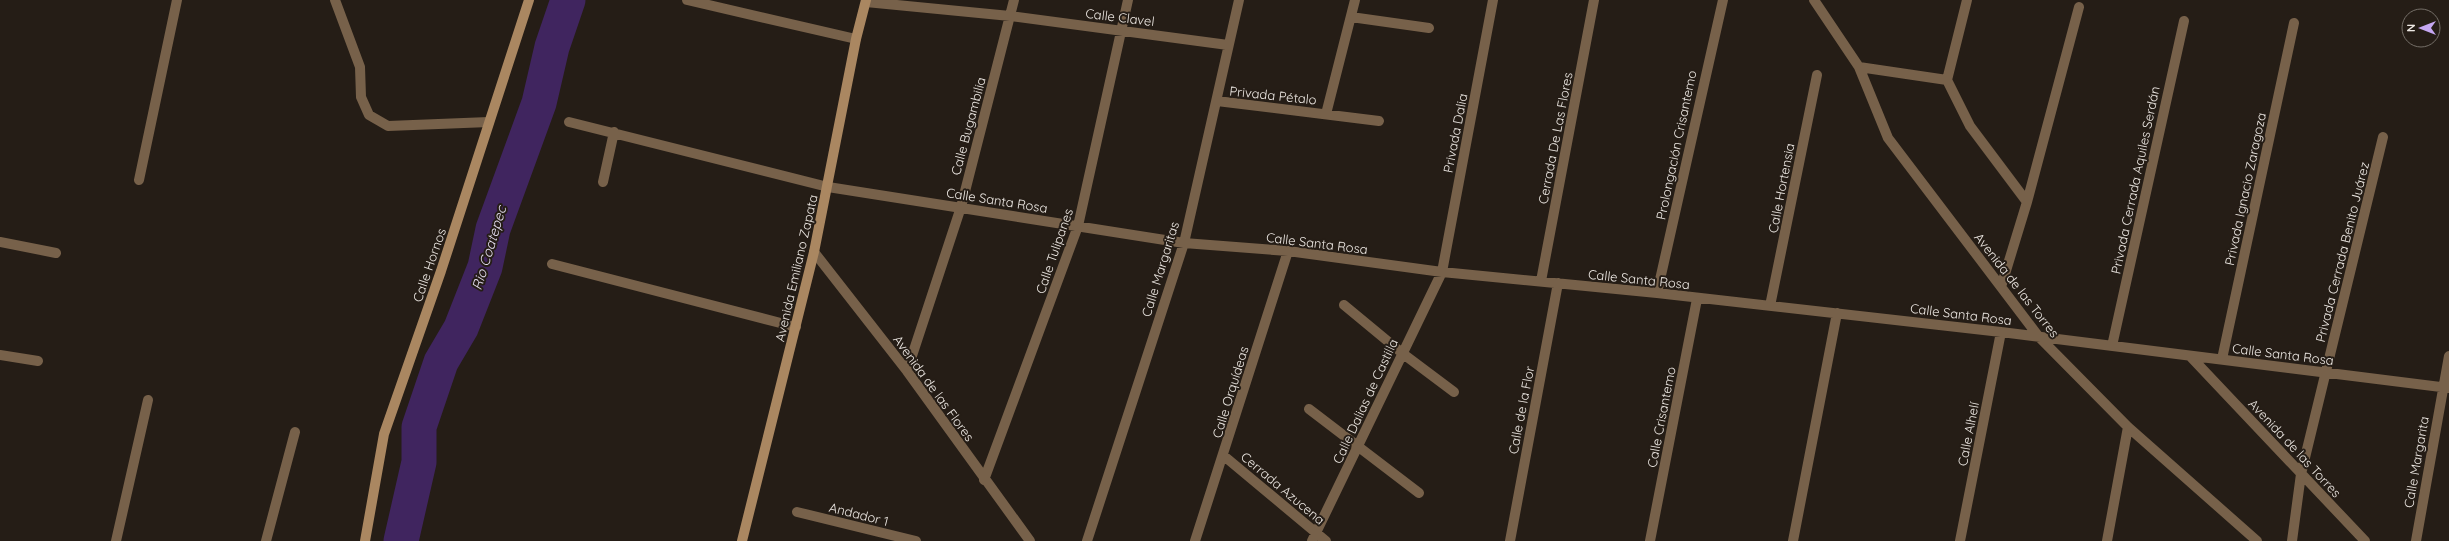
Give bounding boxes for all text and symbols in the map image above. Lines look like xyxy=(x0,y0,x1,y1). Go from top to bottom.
street label: Calle Clavel xyxy=(1085,5,1155,29)
north arrow xyxy=(2401,8,2441,48)
text: N xyxy=(2404,24,2418,32)
street label: Prolongación Crisantemo xyxy=(1652,69,1700,221)
street label: Cerrada De Las Flores xyxy=(1534,71,1576,205)
street label: Calle Bugambilia xyxy=(947,75,989,177)
street label: Privada Pétalo xyxy=(1229,82,1318,108)
street label: Privada Cerrada Aquiles Serdán xyxy=(2107,85,2163,275)
street label: Privada Dalia xyxy=(1439,92,1471,174)
street label: Privada Ignacio Zaragoza xyxy=(2221,111,2269,267)
street label: Calle Hortensia xyxy=(1764,142,1798,234)
street label: Privada Cerrada Benito Juárez xyxy=(2312,160,2372,344)
street label: Calle Santa Rosa xyxy=(945,184,1049,216)
street label: Avenida Emiliano Zapata xyxy=(771,193,821,343)
water label: Rio Coatepec xyxy=(468,202,511,292)
street label: Calle Tulipanes xyxy=(1032,206,1076,296)
street label: Calle Margaritas xyxy=(1138,219,1182,319)
street label: Calle Hornos xyxy=(409,226,449,304)
street label: Calle Santa Rosa xyxy=(1265,229,1369,257)
street label: Avenida de las Torres xyxy=(1971,229,2063,341)
street label: Calle Santa Rosa xyxy=(1587,266,1691,292)
street label: Calle Santa Rosa xyxy=(1909,300,2013,328)
street label: Avenida de las Flores xyxy=(890,332,978,444)
street label: Calle Dalias de Castilla xyxy=(1329,336,1401,466)
street label: Calle Santa Rosa xyxy=(2231,340,2335,368)
street label: Calle Orquídeas xyxy=(1208,344,1252,440)
street label: Calle de la Flor xyxy=(1505,365,1537,455)
street label: Calle Crisantemo xyxy=(1643,365,1679,469)
street label: Avenida de las Torres xyxy=(2245,396,2345,500)
street label: Calle Alhelí xyxy=(1954,400,1982,467)
street label: Calle Margarita xyxy=(2400,415,2432,509)
street label: Cerrada Azucena xyxy=(1238,448,1328,528)
street label: Andador 1 xyxy=(828,499,890,529)

